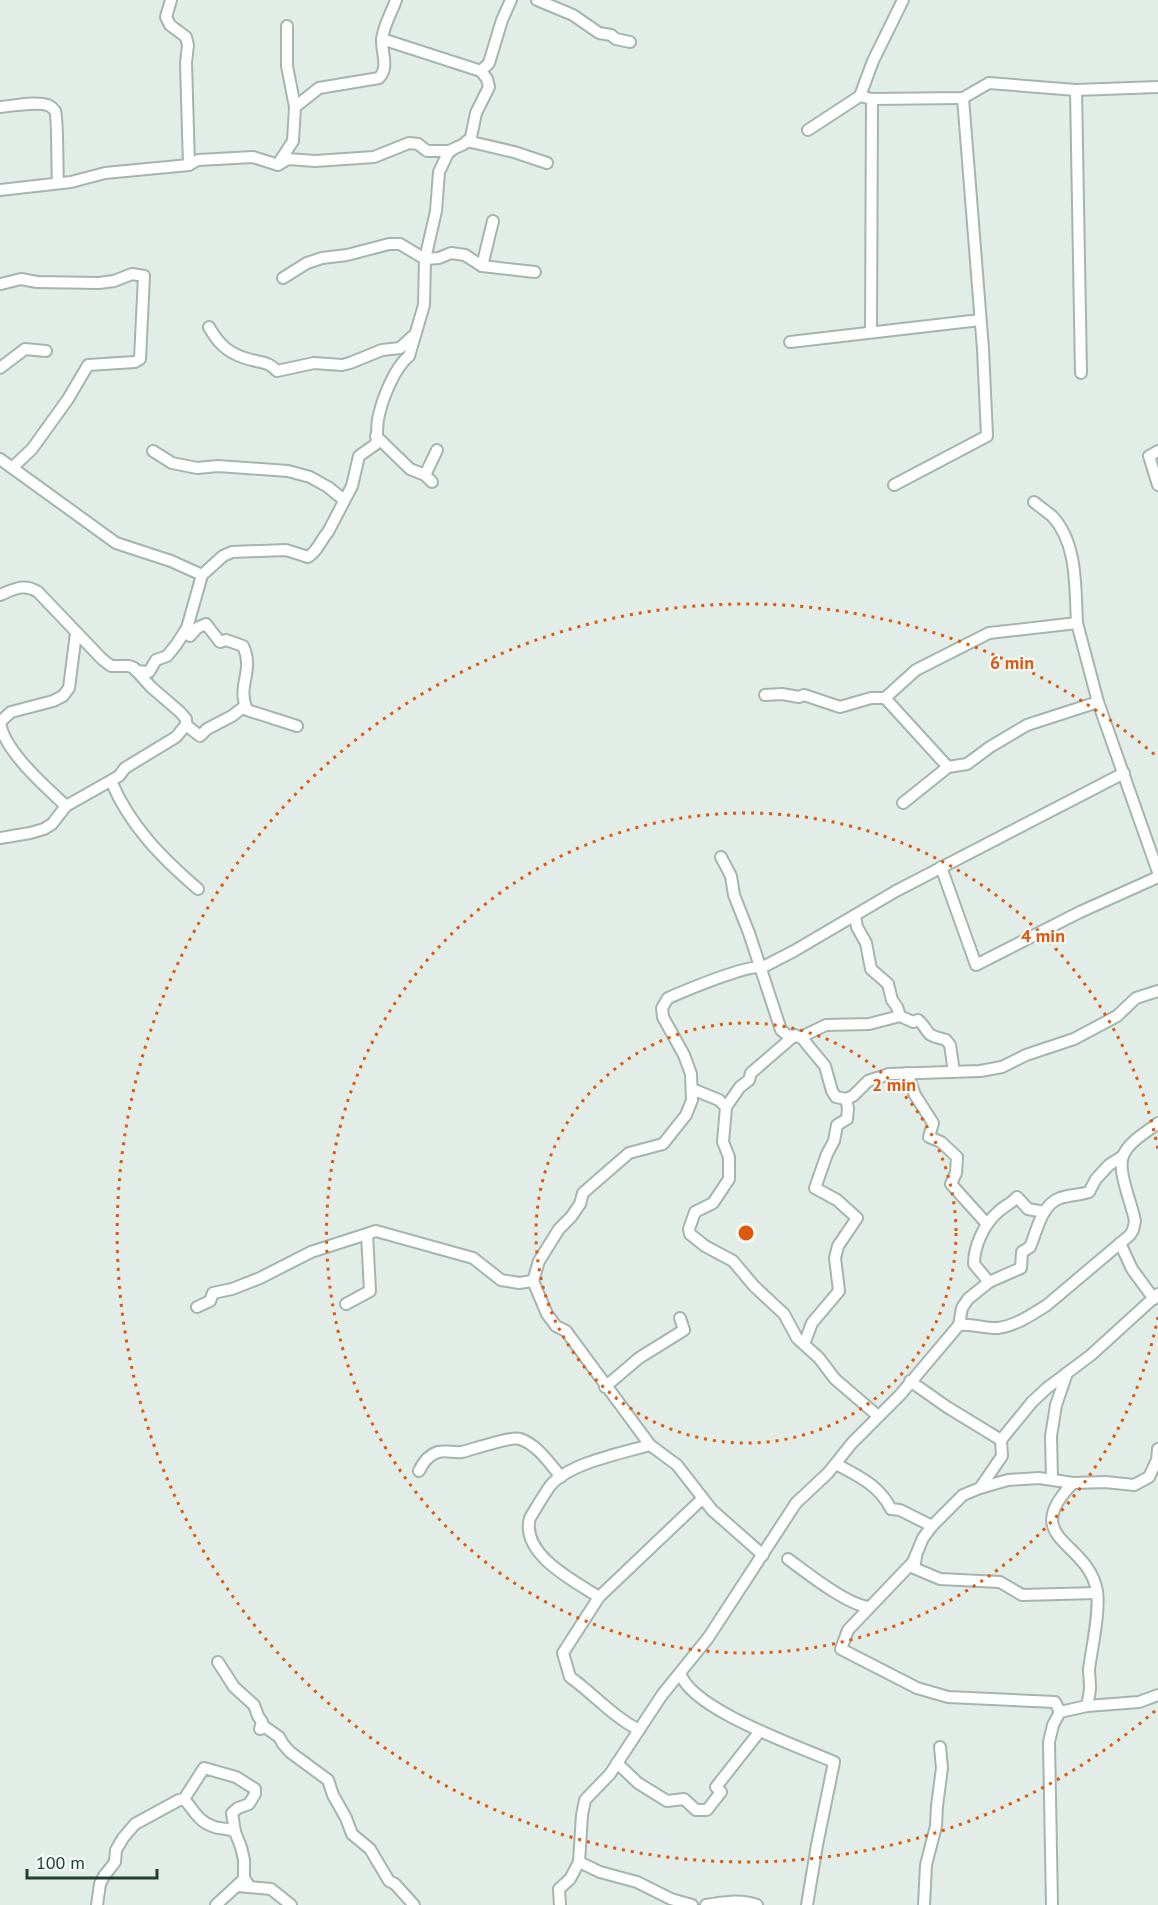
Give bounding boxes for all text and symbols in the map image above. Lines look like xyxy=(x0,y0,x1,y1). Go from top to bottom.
text: 6 min xyxy=(990,651,1034,674)
text: 4 min xyxy=(1021,924,1065,947)
text: 2 min xyxy=(872,1073,916,1096)
centre of rings xyxy=(736,1223,756,1243)
scale bar xyxy=(27,1842,158,1880)
text: 100 m xyxy=(36,1851,85,1874)

